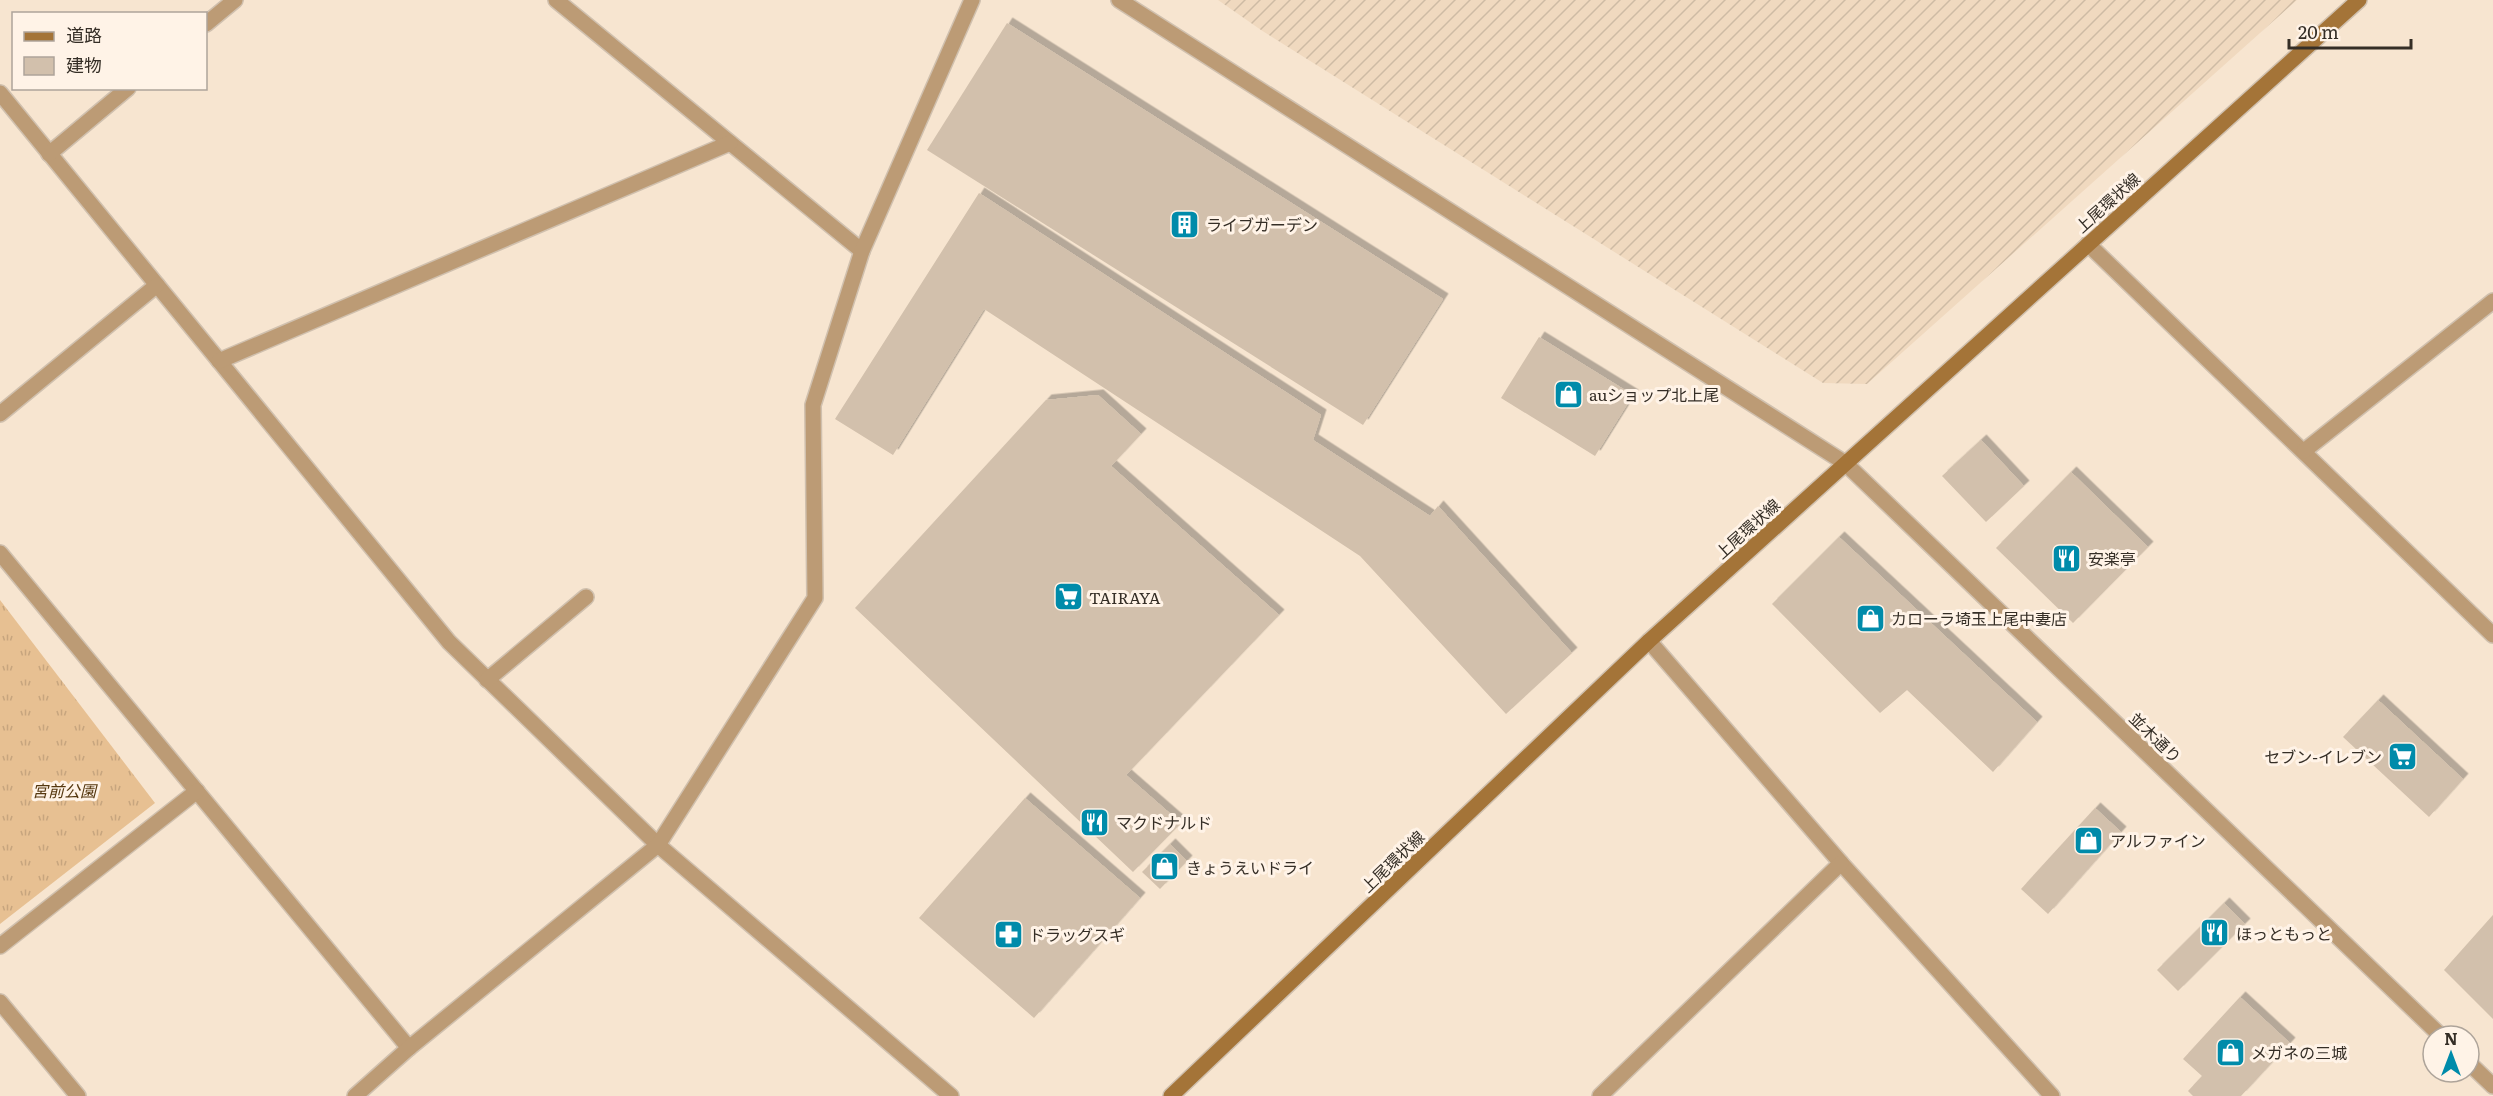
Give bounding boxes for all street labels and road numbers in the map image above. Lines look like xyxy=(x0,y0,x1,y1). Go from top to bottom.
street label: 上尾環状線 xyxy=(2069,166,2145,238)
street label: 上尾環状線 xyxy=(1709,492,1785,564)
street label: 並木通り xyxy=(2125,706,2187,768)
street label: 上尾環状線 xyxy=(1355,825,1429,897)

